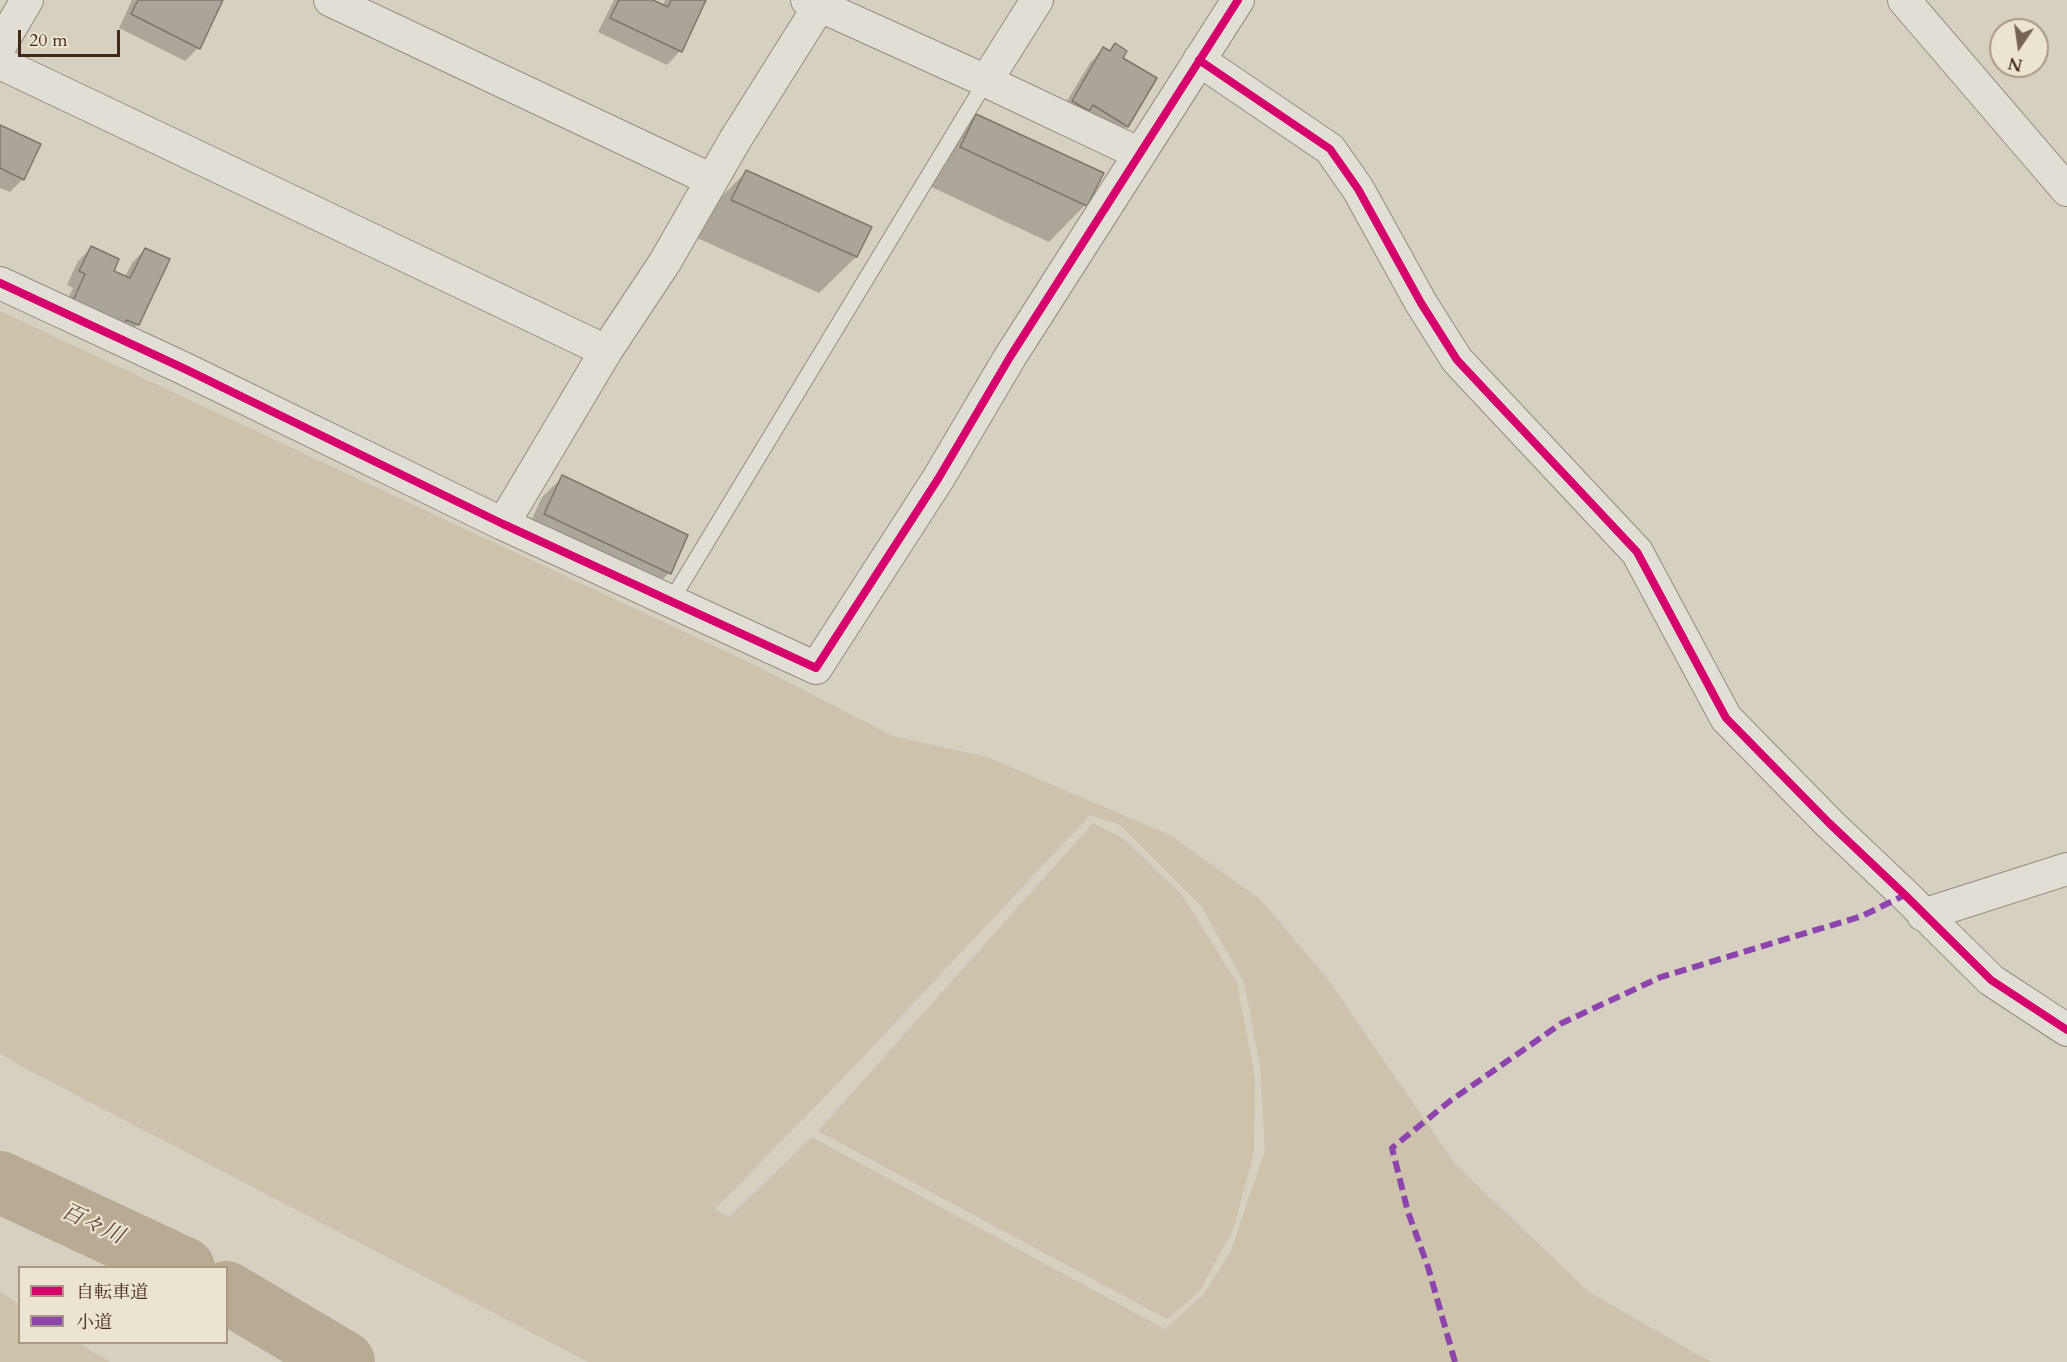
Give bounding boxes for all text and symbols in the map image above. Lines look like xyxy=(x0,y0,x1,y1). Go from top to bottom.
scale bar xyxy=(21,18,123,56)
north arrow xyxy=(1989,18,2049,78)
text: 20 m xyxy=(29,28,68,53)
text: N xyxy=(2006,51,2025,76)
water label: 百々川 xyxy=(57,1199,127,1251)
legend xyxy=(18,1266,228,1344)
text: 自転車道 xyxy=(76,1280,148,1305)
text: 小道 xyxy=(76,1310,112,1335)

